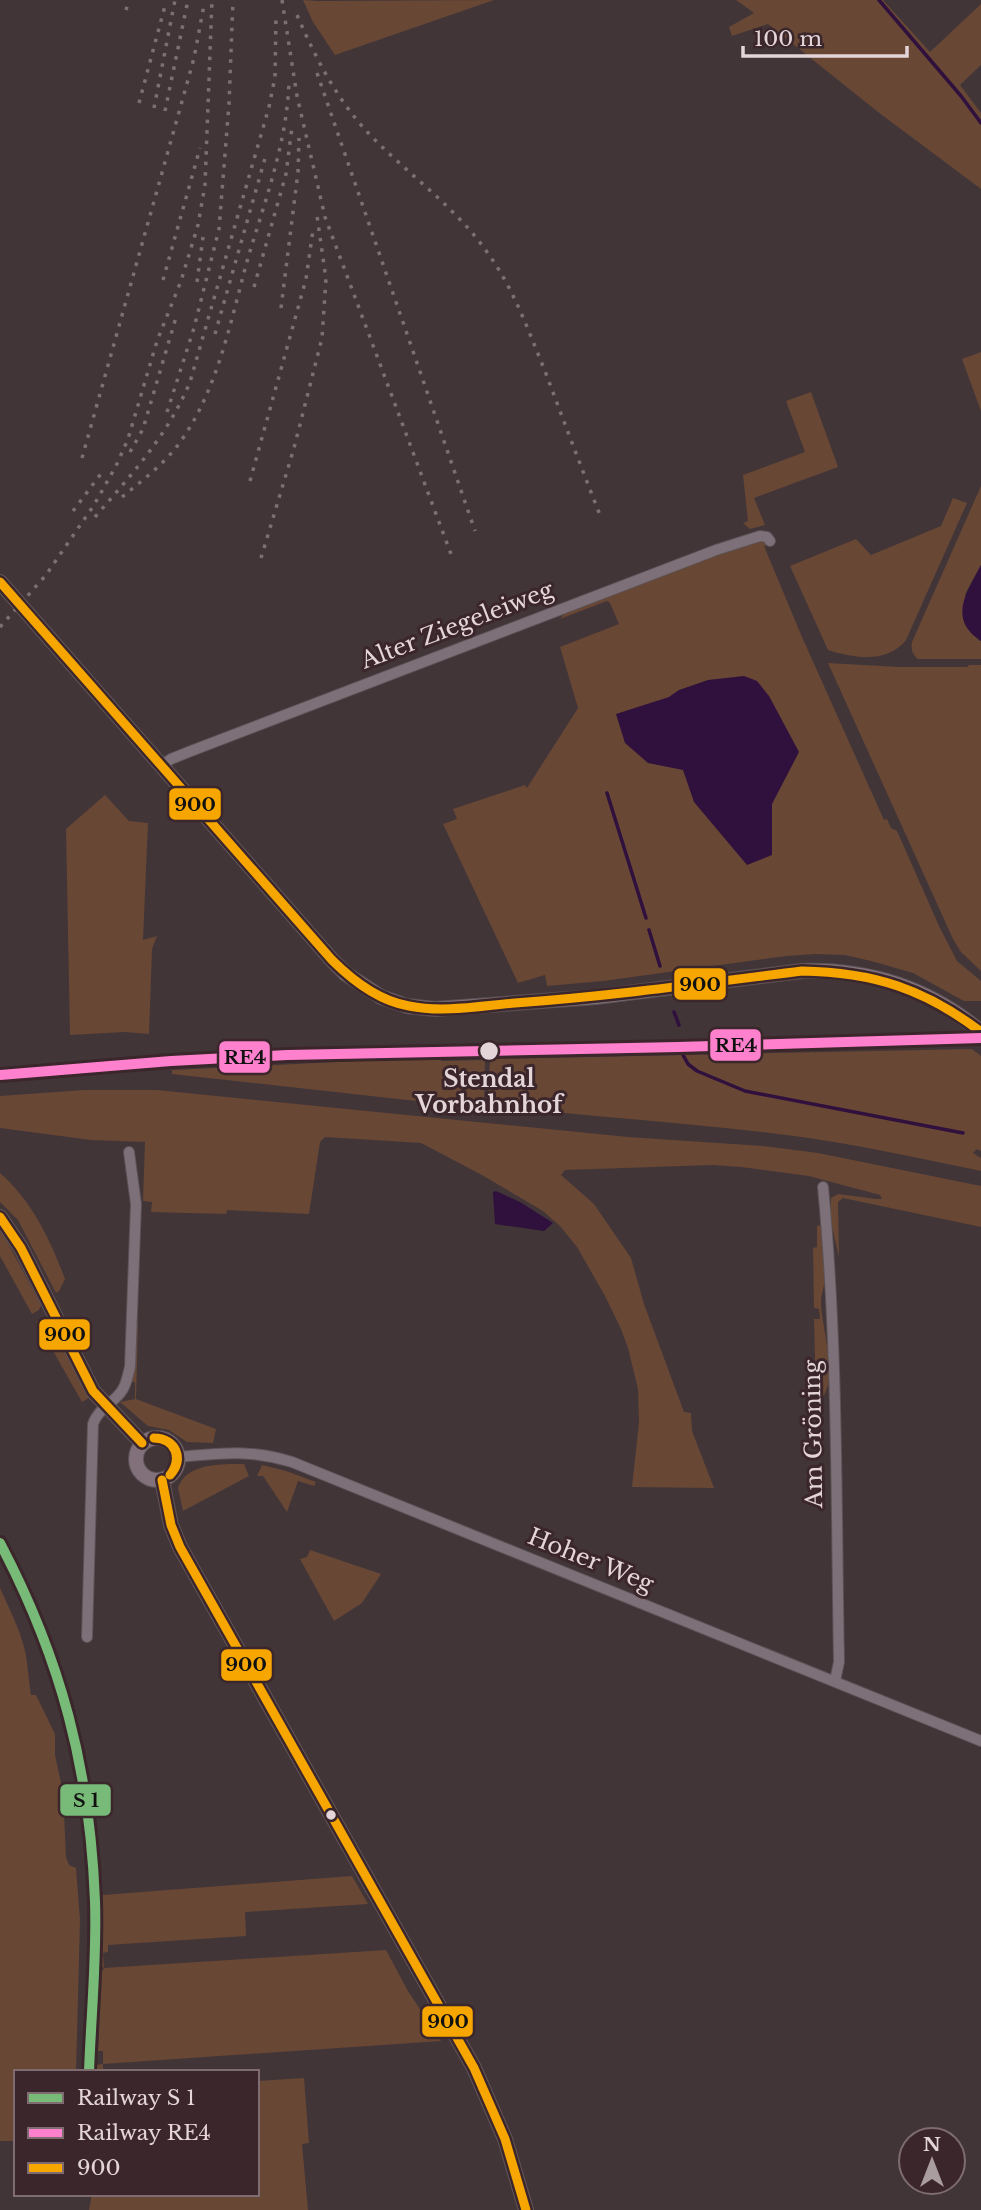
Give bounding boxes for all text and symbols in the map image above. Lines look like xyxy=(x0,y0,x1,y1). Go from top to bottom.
scale bar xyxy=(743,14,908,58)
text: 100 m xyxy=(754,26,822,52)
street label: Alter Ziegeleiweg xyxy=(356,575,558,675)
line badge: 900 xyxy=(168,787,222,821)
text: 900 xyxy=(174,793,216,816)
line badge: 900 xyxy=(673,967,727,1001)
text: 900 xyxy=(679,973,721,996)
line badge: RE4 xyxy=(709,1028,762,1062)
text: RE4 xyxy=(715,1034,757,1057)
line badge: RE4 xyxy=(218,1040,271,1074)
marker: Stendal Vorbahnhof xyxy=(478,1040,500,1062)
text: RE4 xyxy=(224,1046,266,1069)
place label: Stendal Vorbahnhof xyxy=(415,1065,565,1119)
line badge: 900 xyxy=(38,1318,91,1351)
text: 900 xyxy=(44,1323,86,1346)
street label: Am Gröning xyxy=(798,1359,828,1509)
street label: Hoher Weg xyxy=(524,1522,658,1598)
line badge: 900 xyxy=(220,1648,273,1682)
text: 900 xyxy=(225,1653,267,1676)
line badge: S 1 xyxy=(59,1783,112,1817)
text: S 1 xyxy=(73,1789,99,1812)
unlabelled marker xyxy=(324,1808,338,1822)
line badge: 900 xyxy=(421,2005,474,2038)
text: 900 xyxy=(427,2010,469,2033)
legend xyxy=(14,2070,259,2196)
text: Railway S 1 xyxy=(77,2085,196,2111)
text: Railway RE4 xyxy=(77,2120,211,2146)
north arrow xyxy=(897,2126,967,2196)
text: N xyxy=(923,2133,941,2156)
text: 900 xyxy=(77,2155,121,2181)

